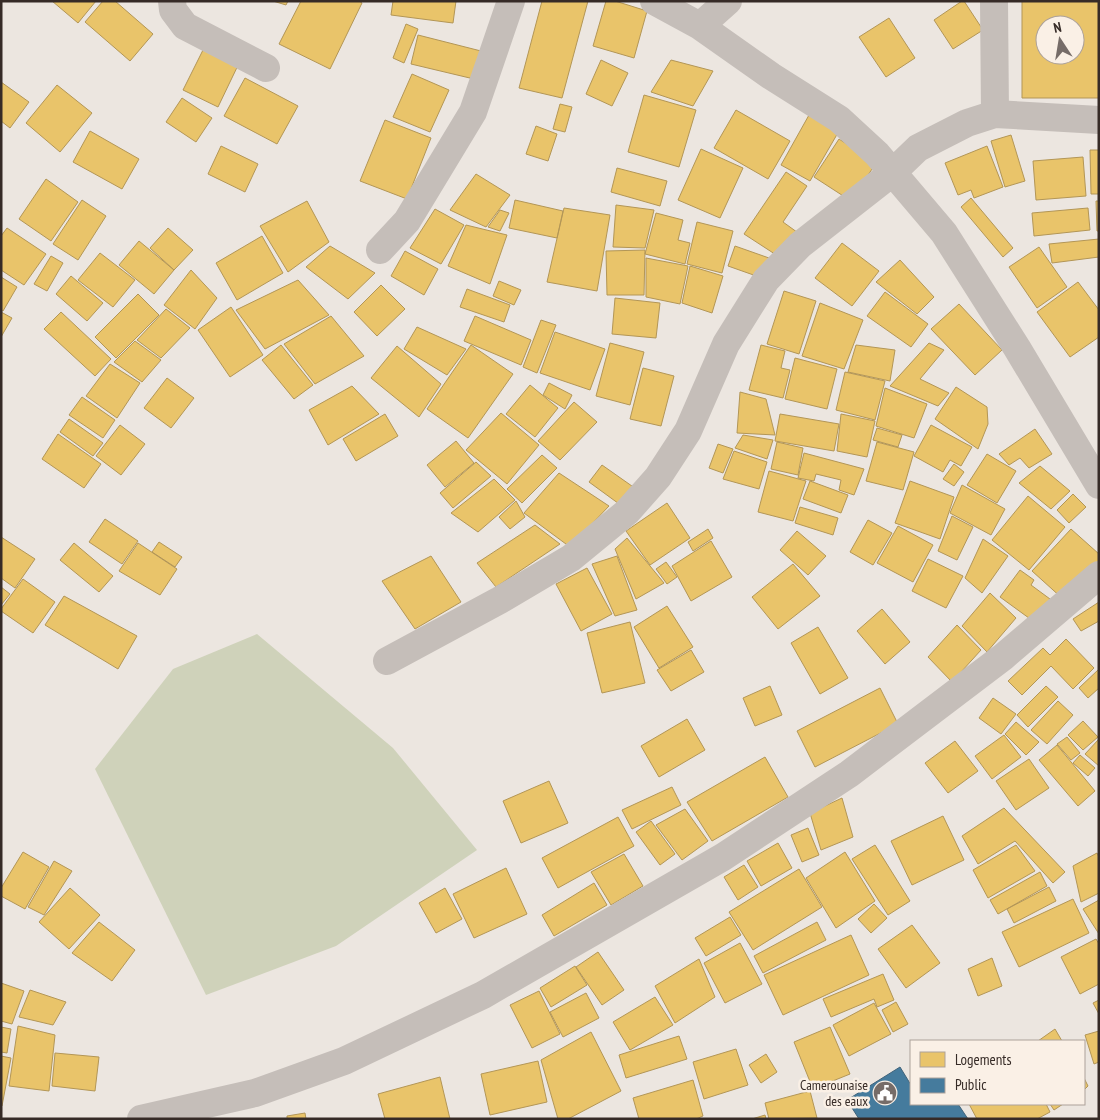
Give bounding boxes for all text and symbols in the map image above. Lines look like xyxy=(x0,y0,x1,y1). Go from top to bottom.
north arrow xyxy=(1035,15,1085,65)
text: N xyxy=(1052,18,1063,37)
legend xyxy=(910,1040,1085,1105)
text: Logements xyxy=(955,1050,1011,1069)
text: Public xyxy=(955,1075,987,1094)
place label: Camerounaise des eaux xyxy=(800,1076,868,1110)
public building icon: Camerounaise des eaux xyxy=(872,1080,898,1106)

